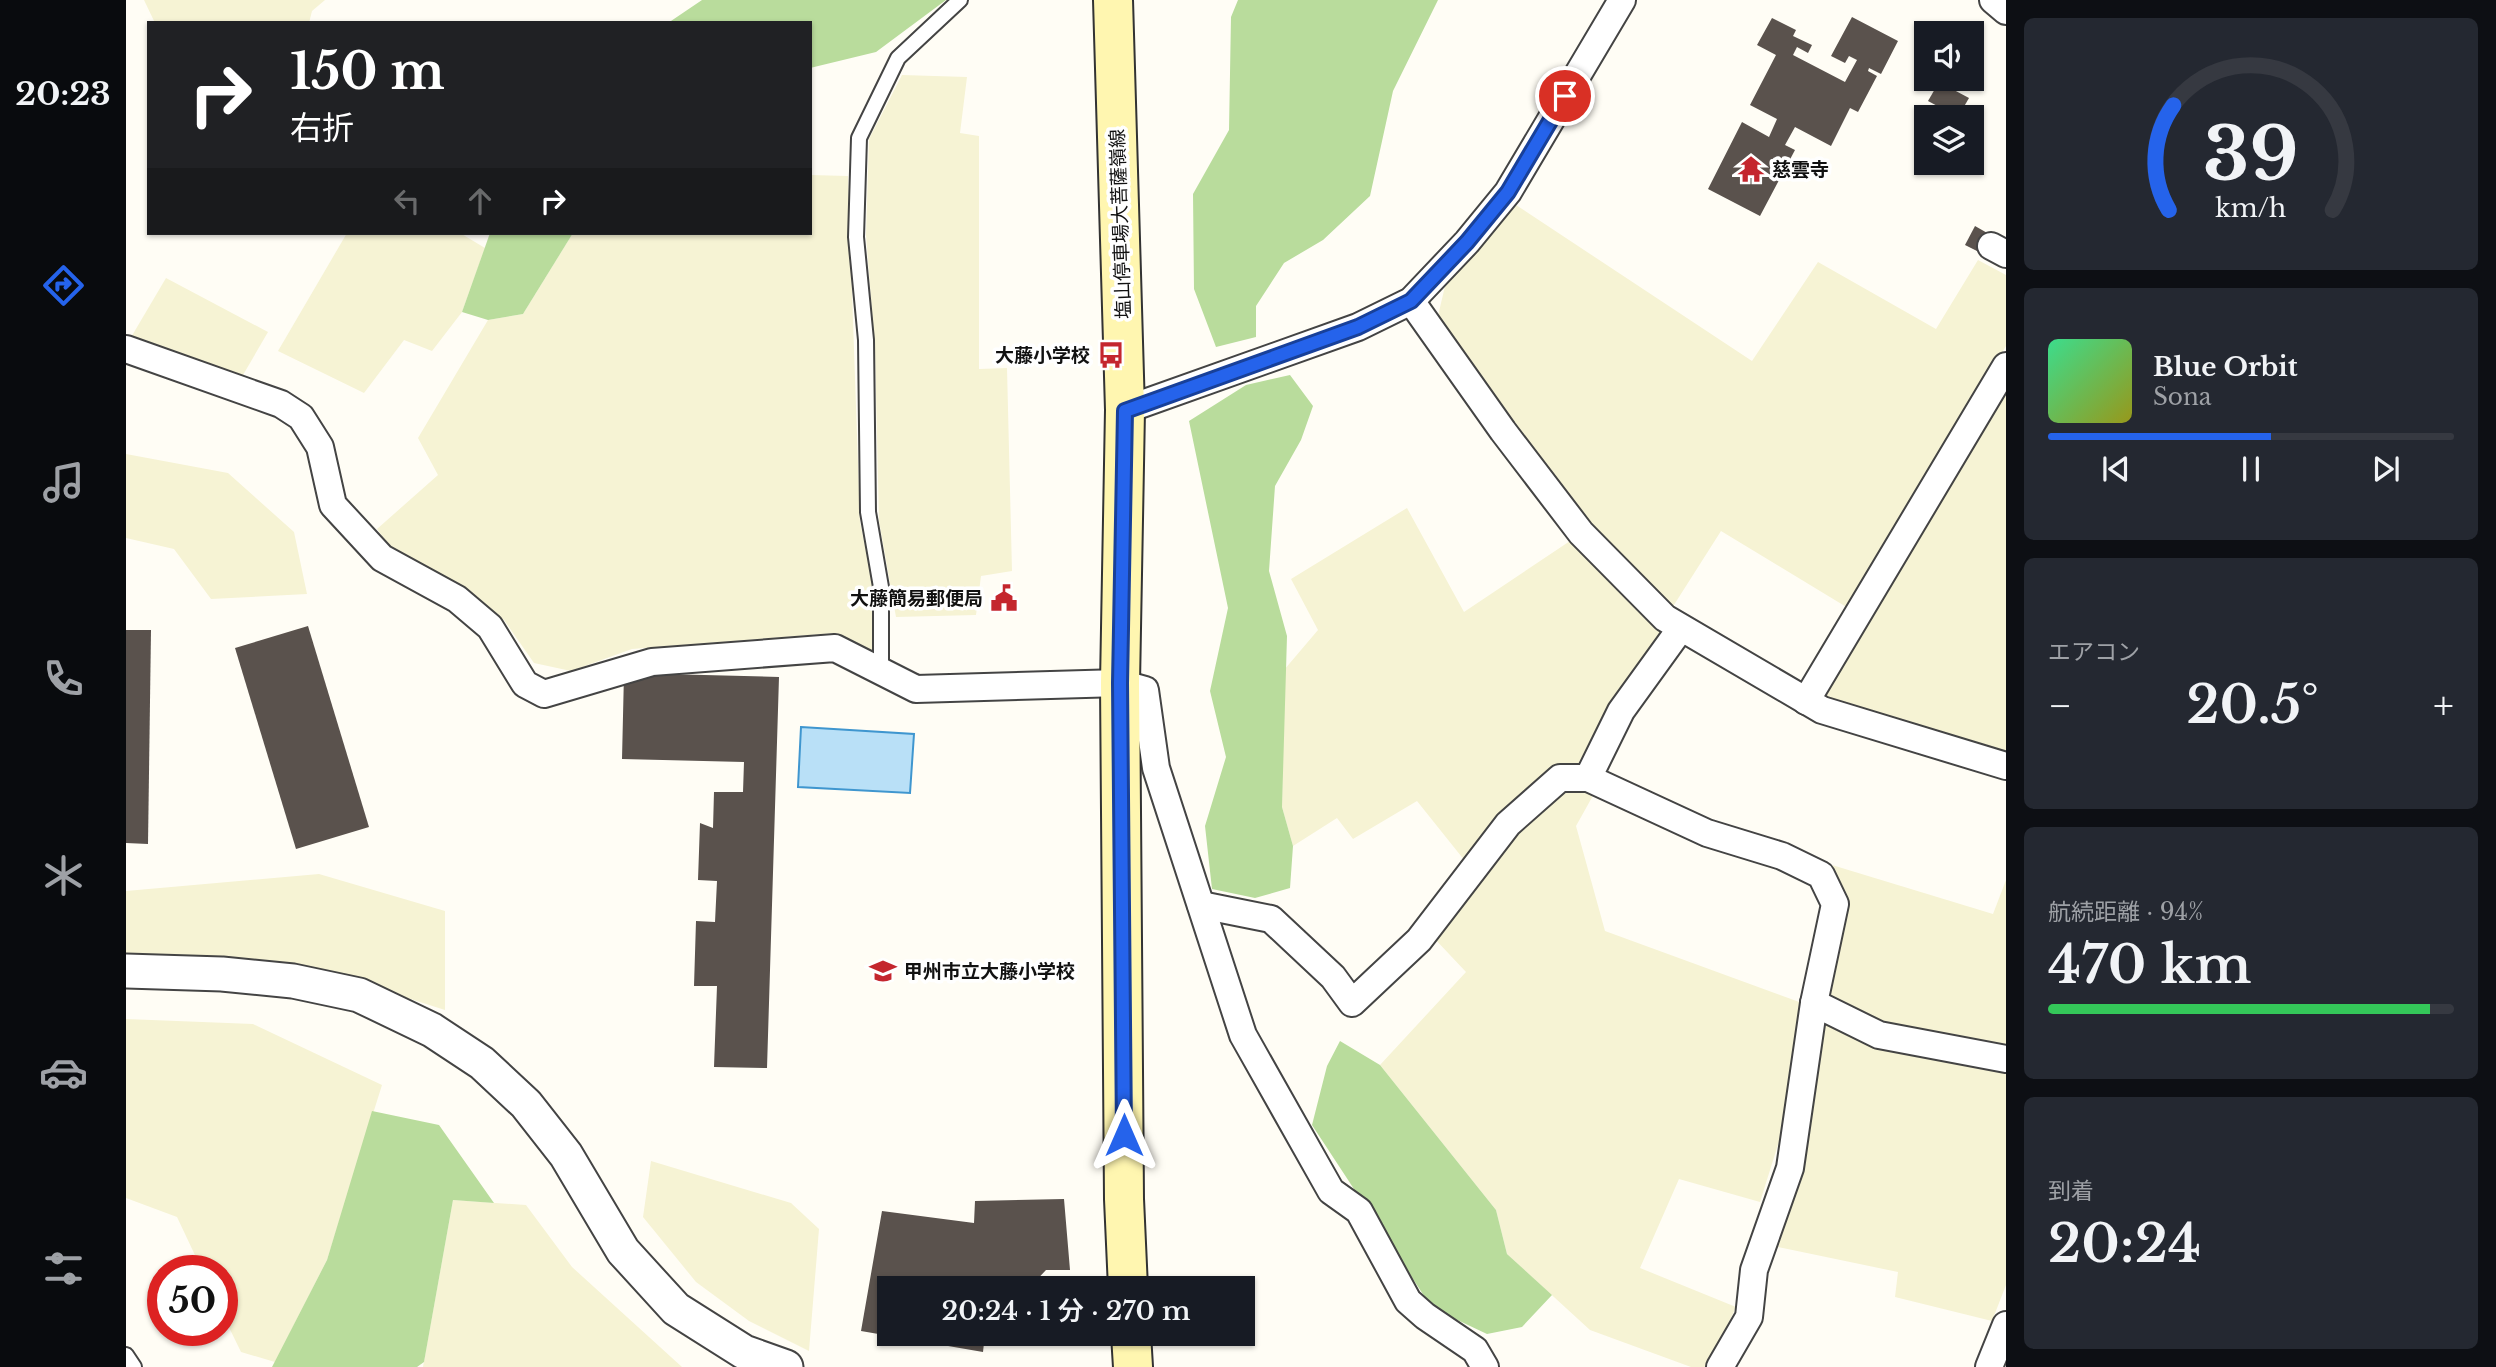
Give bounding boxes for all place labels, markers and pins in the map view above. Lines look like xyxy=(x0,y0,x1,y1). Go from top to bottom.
pin xyxy=(1535,66,1595,126)
temple icon: 慈雲寺 xyxy=(1736,154,1766,184)
place label: 慈雲寺 xyxy=(1772,158,1829,181)
bus stop icon: 大藤小学校 xyxy=(1096,340,1126,370)
place label: 大藤小学校 xyxy=(995,344,1090,367)
public building icon: 大藤簡易郵便局 xyxy=(989,583,1019,613)
place label: 大藤簡易郵便局 xyxy=(850,587,983,610)
school or university icon: 甲州市立大藤小学校 xyxy=(868,956,898,986)
place label: 甲州市立大藤小学校 xyxy=(904,960,1075,983)

